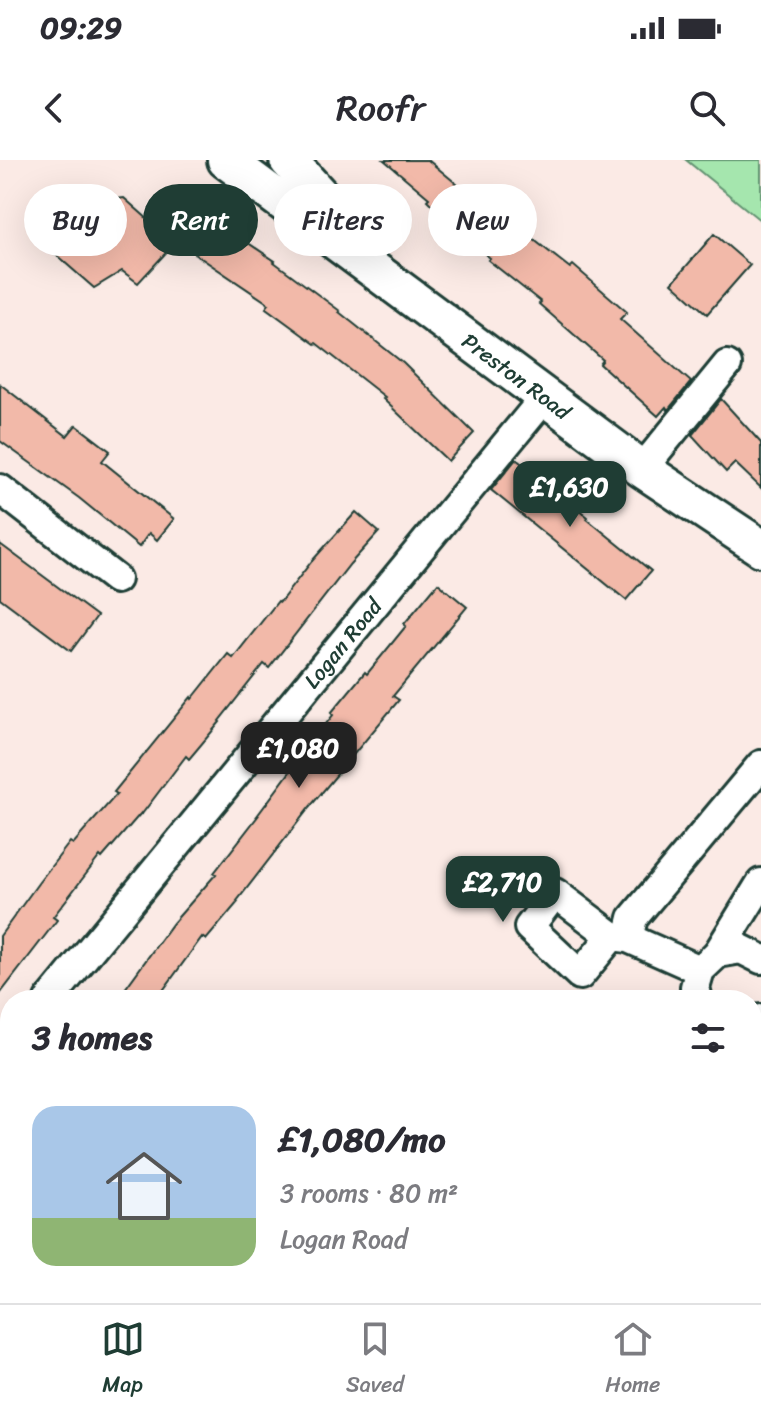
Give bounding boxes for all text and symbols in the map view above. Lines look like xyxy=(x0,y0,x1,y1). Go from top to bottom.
text: 09:29 xyxy=(40,1,122,55)
text: Roofr xyxy=(336,76,425,140)
icon: back xyxy=(32,86,76,130)
icon: search xyxy=(685,86,729,130)
chip: Buy xyxy=(24,184,127,256)
chip: Rent xyxy=(143,184,258,256)
chip: Filters xyxy=(274,184,412,256)
chip: New xyxy=(428,184,537,256)
street label: Preston Road xyxy=(453,322,581,431)
pin: £1,630 xyxy=(505,461,635,529)
text: £1,630 xyxy=(531,464,609,510)
street label: Logan Road xyxy=(293,588,393,697)
pin: £1,080 xyxy=(234,722,364,790)
text: £1,080 xyxy=(259,725,339,771)
pin: £2,710 xyxy=(438,856,568,924)
text: £2,710 xyxy=(464,859,542,905)
text: 3 homes xyxy=(32,1008,152,1068)
icon: filters xyxy=(686,1016,730,1060)
text: £1,080/mo xyxy=(280,1110,445,1170)
icon: home xyxy=(96,1138,192,1234)
text: 3 rooms · 80 m² xyxy=(280,1170,458,1216)
text: Logan Road xyxy=(280,1216,408,1262)
tab: Map xyxy=(101,1317,145,1404)
tab: Saved xyxy=(346,1317,404,1404)
tab: Home xyxy=(605,1317,660,1404)

